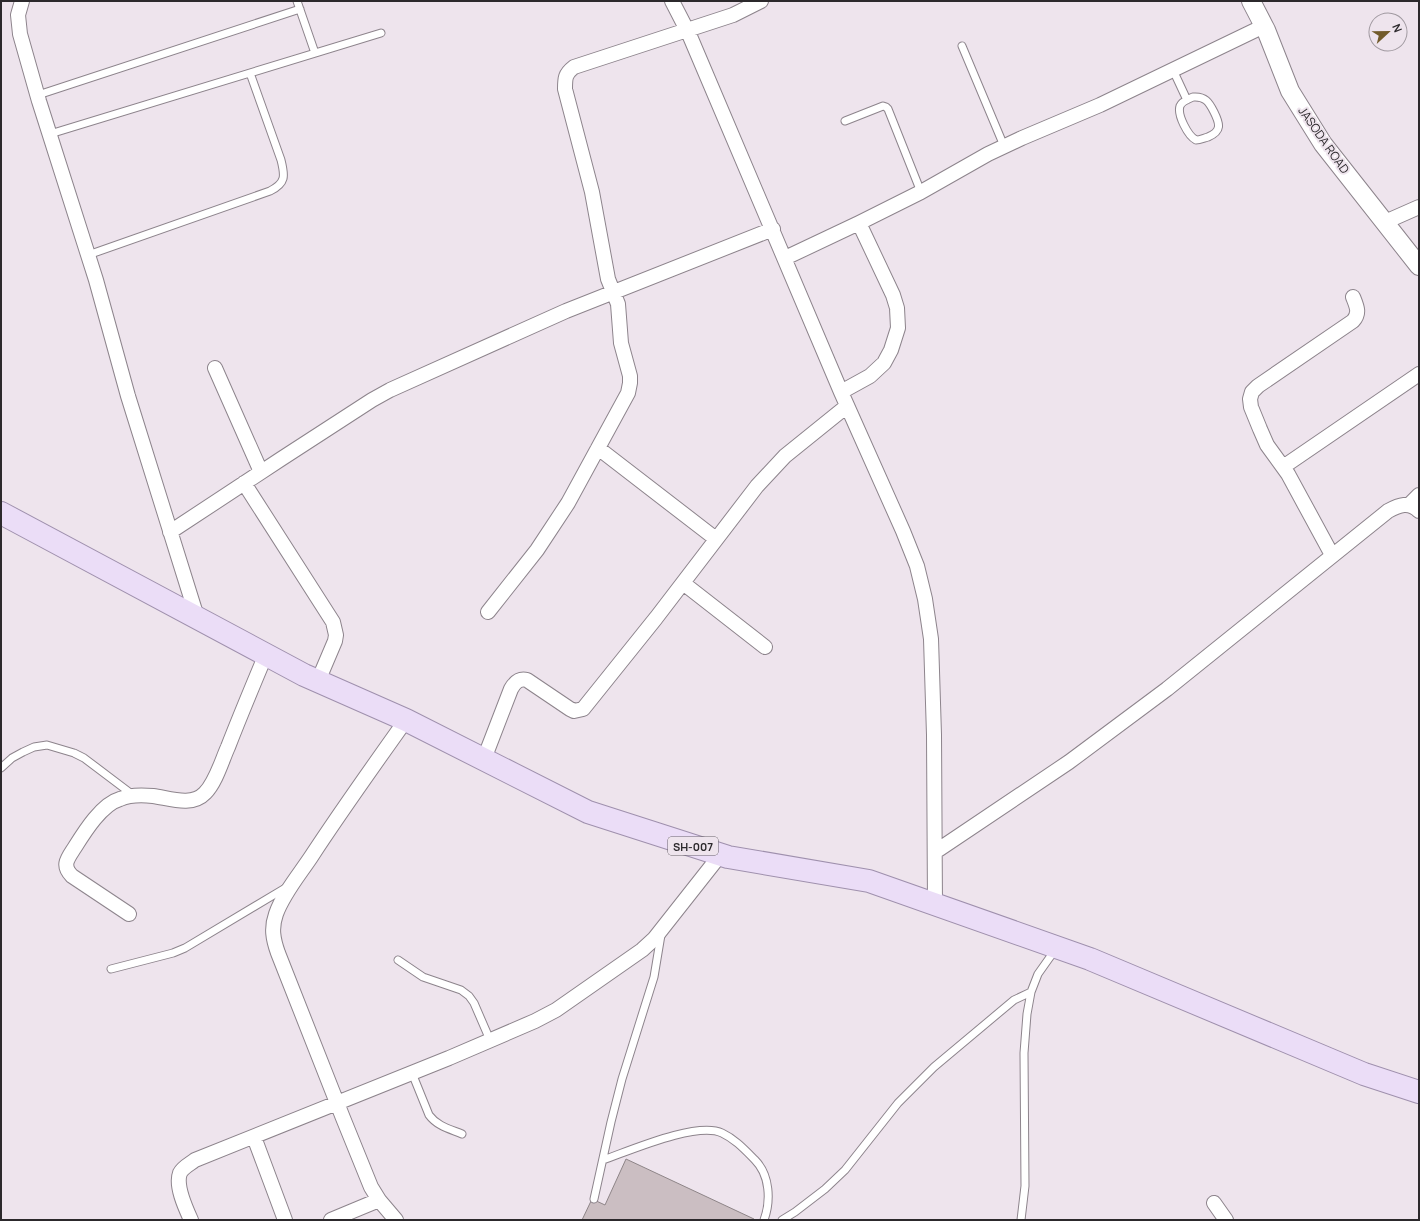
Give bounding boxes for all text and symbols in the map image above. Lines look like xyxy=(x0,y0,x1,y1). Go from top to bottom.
north arrow xyxy=(1368,12,1408,52)
text: N xyxy=(1389,22,1406,35)
street label: JASODA ROAD xyxy=(1295,103,1353,177)
road number: SH-007 xyxy=(668,837,718,855)

